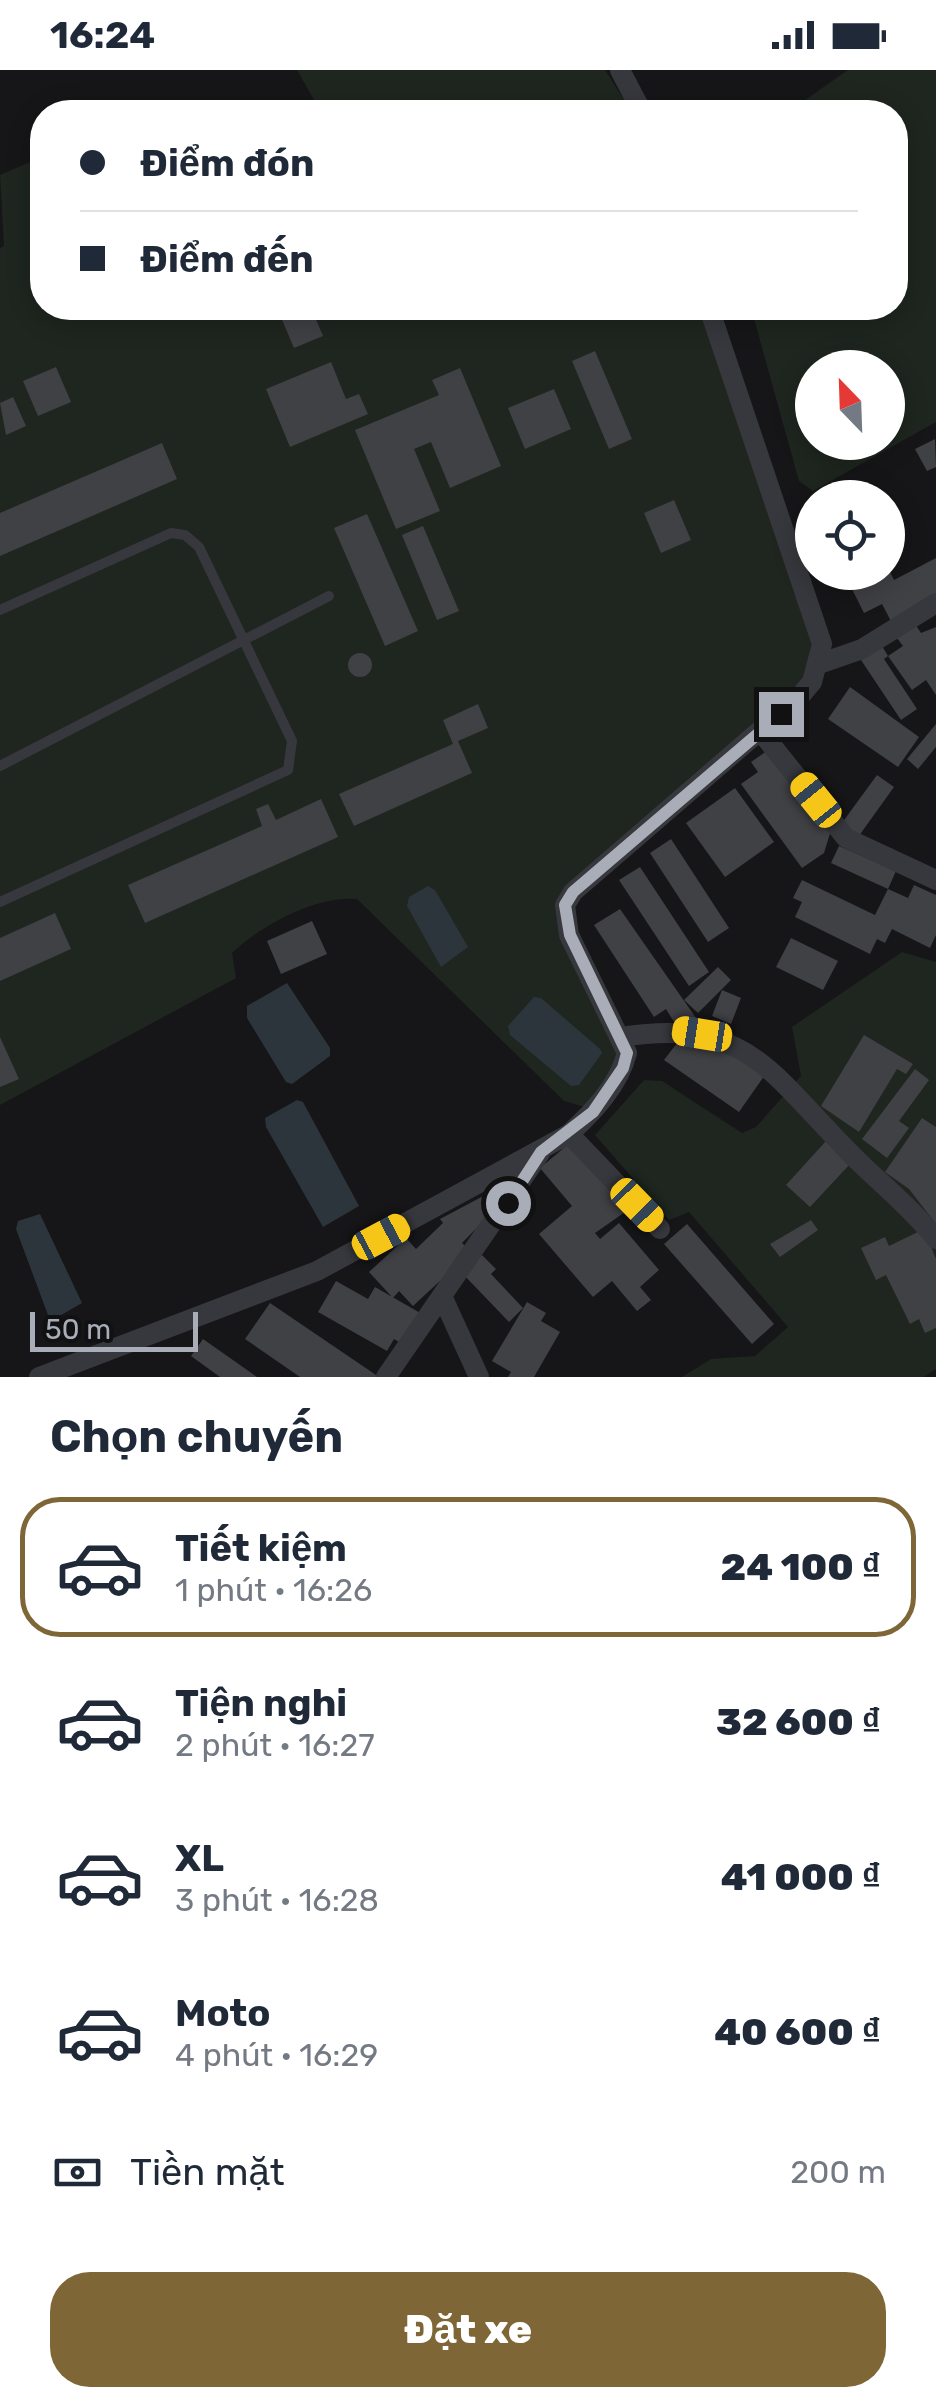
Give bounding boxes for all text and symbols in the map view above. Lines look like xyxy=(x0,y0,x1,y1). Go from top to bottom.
text: 16:24 xyxy=(50,12,155,58)
text: Điểm đón xyxy=(140,140,314,186)
text: Điểm đến xyxy=(140,236,314,282)
north arrow xyxy=(795,350,905,460)
map controls xyxy=(795,350,905,590)
button: locate xyxy=(795,480,905,590)
route end xyxy=(759,692,804,737)
car xyxy=(785,767,847,833)
car xyxy=(670,1014,734,1054)
car xyxy=(605,1173,669,1237)
route start xyxy=(486,1181,531,1226)
car xyxy=(347,1210,415,1264)
scale bar xyxy=(30,1307,198,1352)
text: 50 m xyxy=(45,1313,111,1346)
text: Chọn chuyến xyxy=(50,1410,343,1463)
icon: car xyxy=(55,1522,145,1612)
text: Tiết kiệm xyxy=(175,1525,347,1571)
text: 24 100 ₫ xyxy=(721,1544,881,1590)
text: 1 phút · 16:26 xyxy=(175,1571,372,1609)
icon: car xyxy=(55,1677,145,1767)
text: Tiện nghi xyxy=(175,1680,347,1726)
text: 32 600 ₫ xyxy=(716,1699,881,1745)
text: 2 phút · 16:27 xyxy=(175,1726,375,1764)
icon: car xyxy=(55,1832,145,1922)
text: XL xyxy=(175,1835,224,1881)
text: 41 000 ₫ xyxy=(721,1854,881,1900)
text: 3 phút · 16:28 xyxy=(175,1881,379,1919)
icon: car xyxy=(55,1987,145,2077)
text: Moto xyxy=(175,1990,271,2036)
text: 40 600 ₫ xyxy=(714,2009,881,2055)
text: 4 phút · 16:29 xyxy=(175,2036,378,2074)
icon: cash xyxy=(50,2145,105,2200)
text: Tiền mặt xyxy=(130,2149,284,2195)
text: 200 m xyxy=(790,2153,886,2191)
button: Đặt xe xyxy=(50,2272,886,2387)

